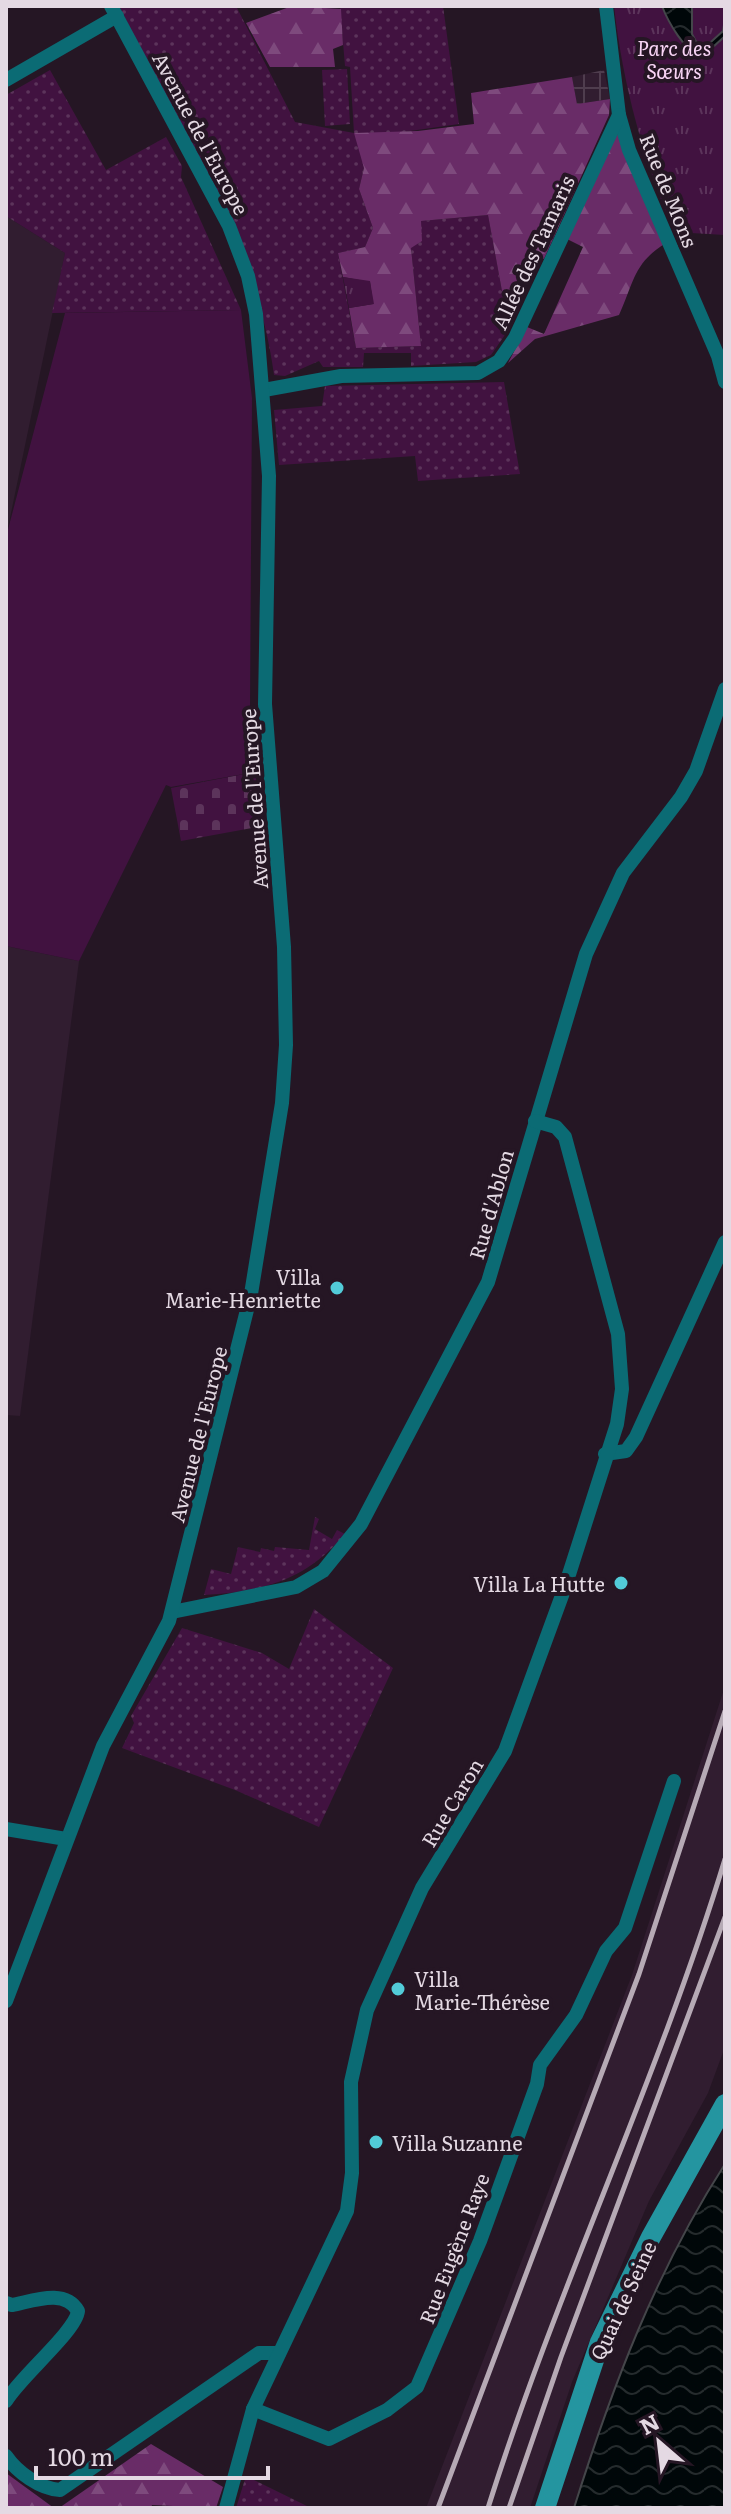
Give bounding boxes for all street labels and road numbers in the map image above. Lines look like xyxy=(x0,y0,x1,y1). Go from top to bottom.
street label: Avenue de l'Europe xyxy=(146,46,258,220)
street label: Rue de Mons xyxy=(634,129,706,251)
street label: Allée des Tamaris xyxy=(483,170,581,334)
street label: Avenue de l'Europe xyxy=(232,708,274,890)
street label: Rue d'Ablon xyxy=(460,1145,520,1263)
street label: Avenue de l'Europe xyxy=(161,1343,233,1525)
street label: Rue Caron xyxy=(413,1752,489,1852)
street label: Rue Eugène Raye xyxy=(410,2168,496,2328)
street label: Quai de Seine xyxy=(581,2236,663,2364)

